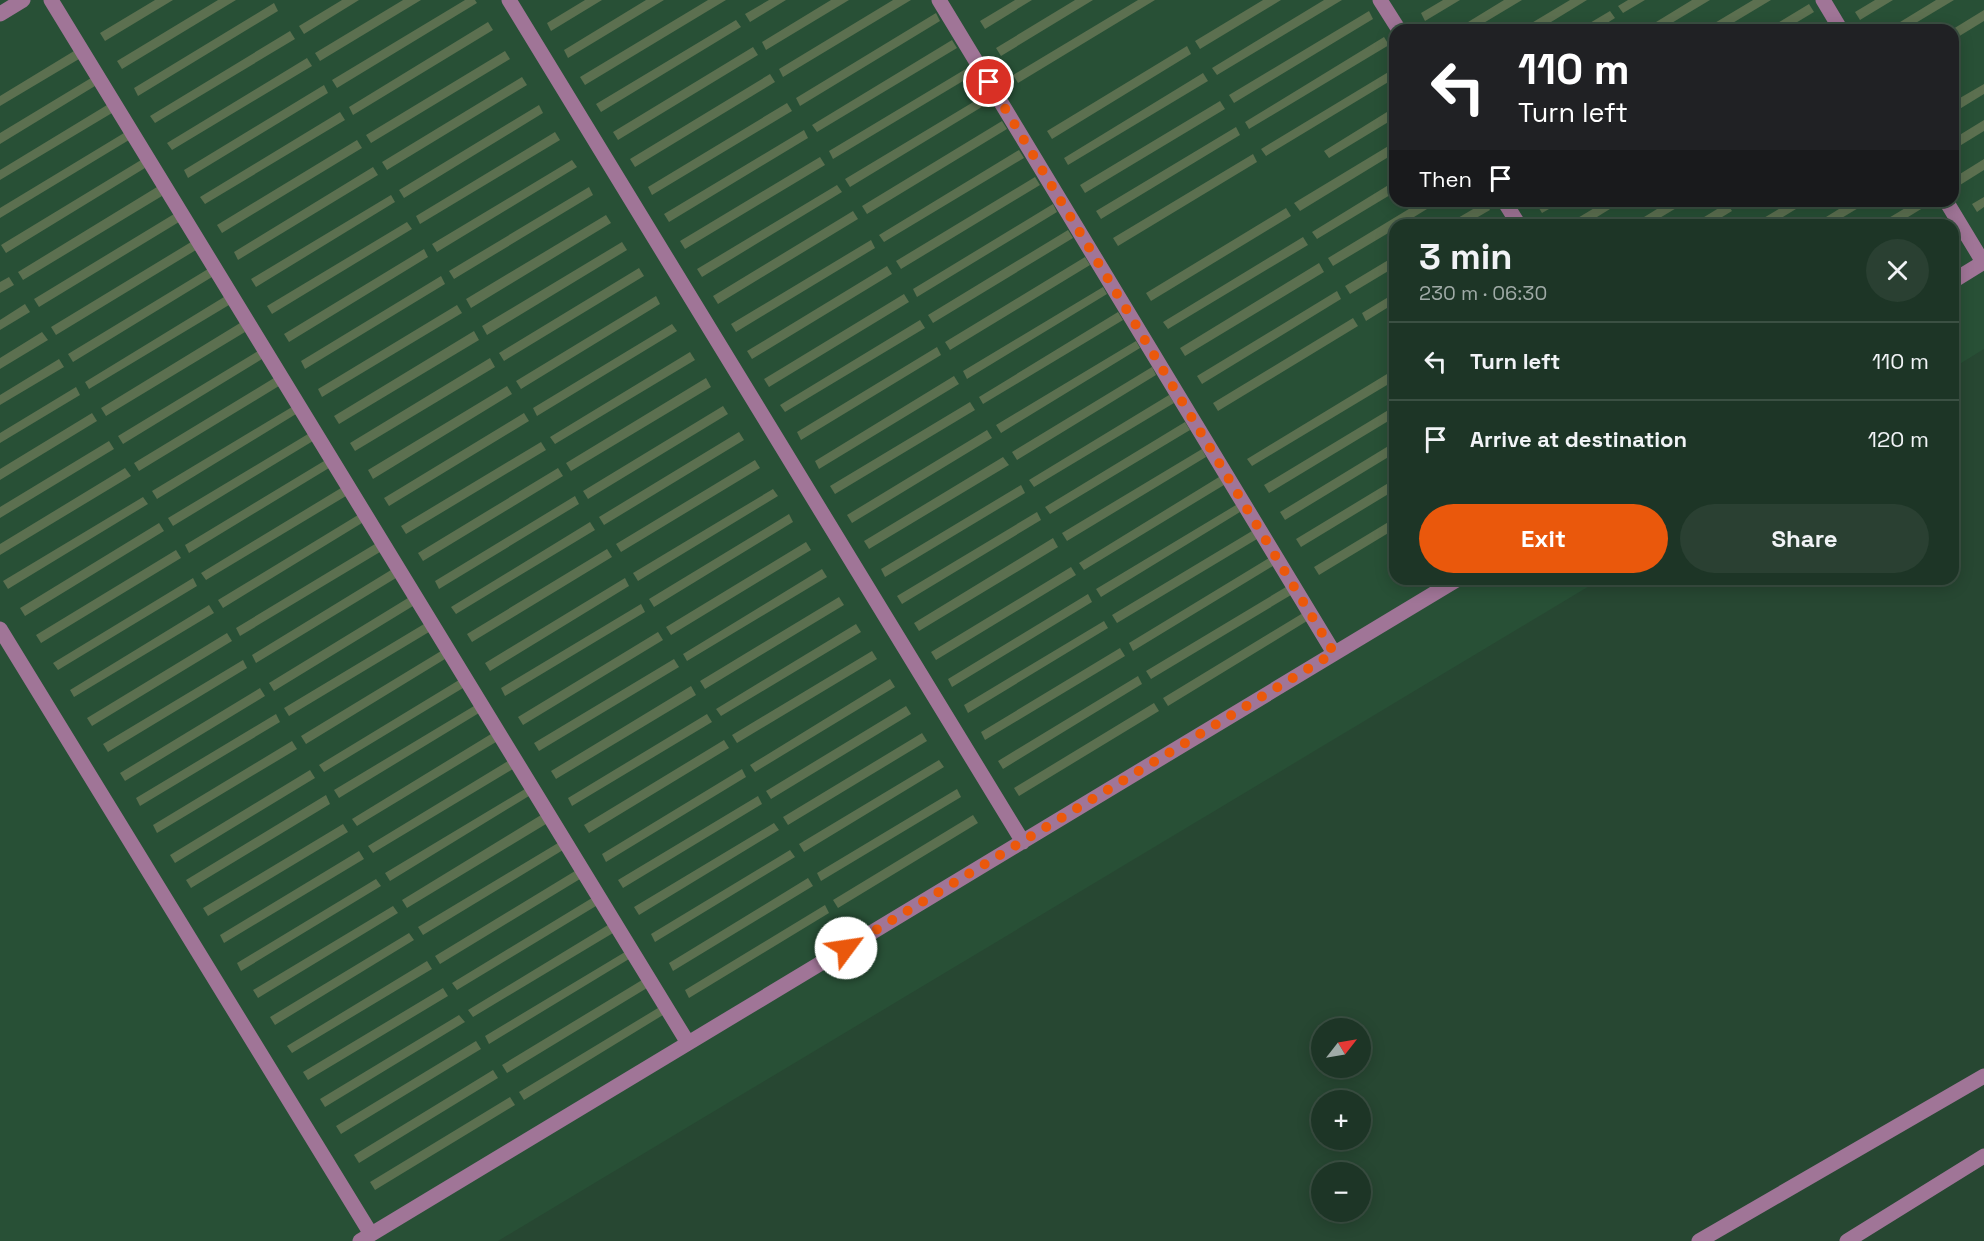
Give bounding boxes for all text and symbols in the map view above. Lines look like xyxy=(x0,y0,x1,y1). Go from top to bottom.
text: 110 m xyxy=(1518,43,1630,96)
icon: left xyxy=(1419,48,1497,126)
pin xyxy=(963,56,1014,107)
icon: arrive xyxy=(972,65,1005,98)
text: Turn left xyxy=(1518,95,1628,130)
icon: arrive xyxy=(1484,162,1517,195)
text: Then xyxy=(1419,165,1472,193)
text: 3 min xyxy=(1419,234,1513,280)
button: close xyxy=(1866,239,1929,302)
text: 230 m · 06:30 xyxy=(1419,280,1547,306)
icon: left xyxy=(1419,345,1452,378)
text: Turn left xyxy=(1470,347,1560,375)
text: 110 m xyxy=(1872,347,1929,375)
icon: arrive xyxy=(1419,423,1452,456)
text: Arrive at destination xyxy=(1470,425,1687,453)
text: 120 m xyxy=(1868,425,1929,453)
button: Exit xyxy=(1419,504,1668,573)
button: Share xyxy=(1680,504,1929,573)
position arrow xyxy=(814,916,878,980)
north arrow xyxy=(1311,1018,1371,1078)
map controls xyxy=(1311,1018,1371,1222)
button: + xyxy=(1311,1090,1371,1150)
button: − xyxy=(1311,1162,1371,1222)

